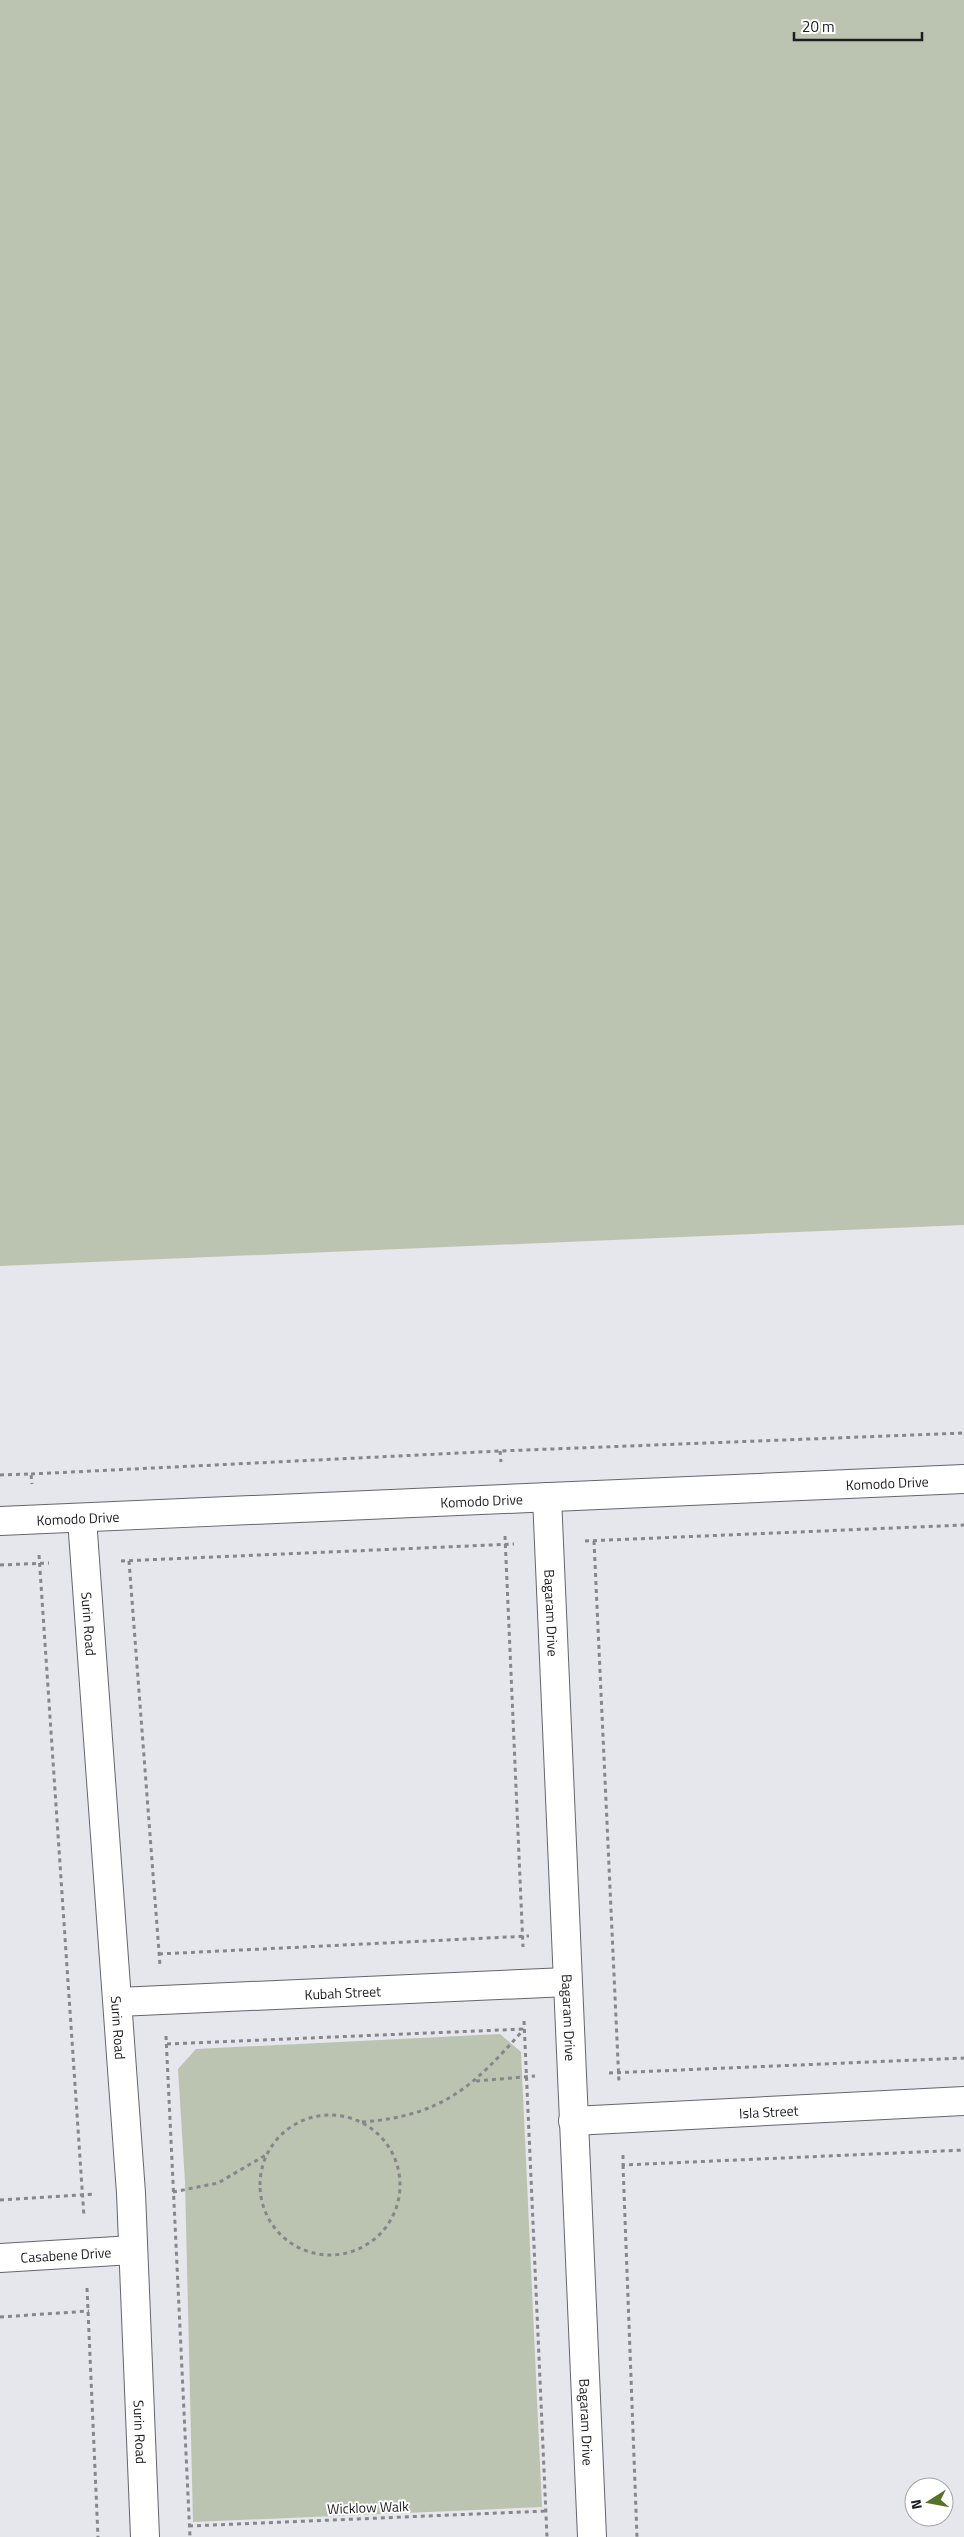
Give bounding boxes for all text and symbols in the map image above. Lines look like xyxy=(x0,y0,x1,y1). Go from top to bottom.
scale bar xyxy=(794,10,922,42)
text: 20 m xyxy=(802,15,835,38)
street label: Komodo Drive xyxy=(845,1470,929,1495)
street label: Komodo Drive xyxy=(440,1488,523,1512)
street label: Komodo Drive xyxy=(36,1505,120,1530)
street label: Bagaram Drive xyxy=(540,1569,564,1657)
street label: Surin Road xyxy=(77,1591,102,1656)
street label: Bagaram Drive xyxy=(557,1973,582,2062)
street label: Kubah Street xyxy=(304,1980,381,2004)
street label: Surin Road xyxy=(106,1995,132,2060)
street label: Isla Street xyxy=(739,2099,799,2123)
street label: Casabene Drive xyxy=(20,2241,112,2267)
street label: Bagaram Drive xyxy=(575,2378,599,2466)
street label: Surin Road xyxy=(129,2400,153,2464)
north arrow xyxy=(904,2477,954,2527)
street label: Wicklow Walk xyxy=(327,2495,409,2519)
text: N xyxy=(905,2498,927,2511)

